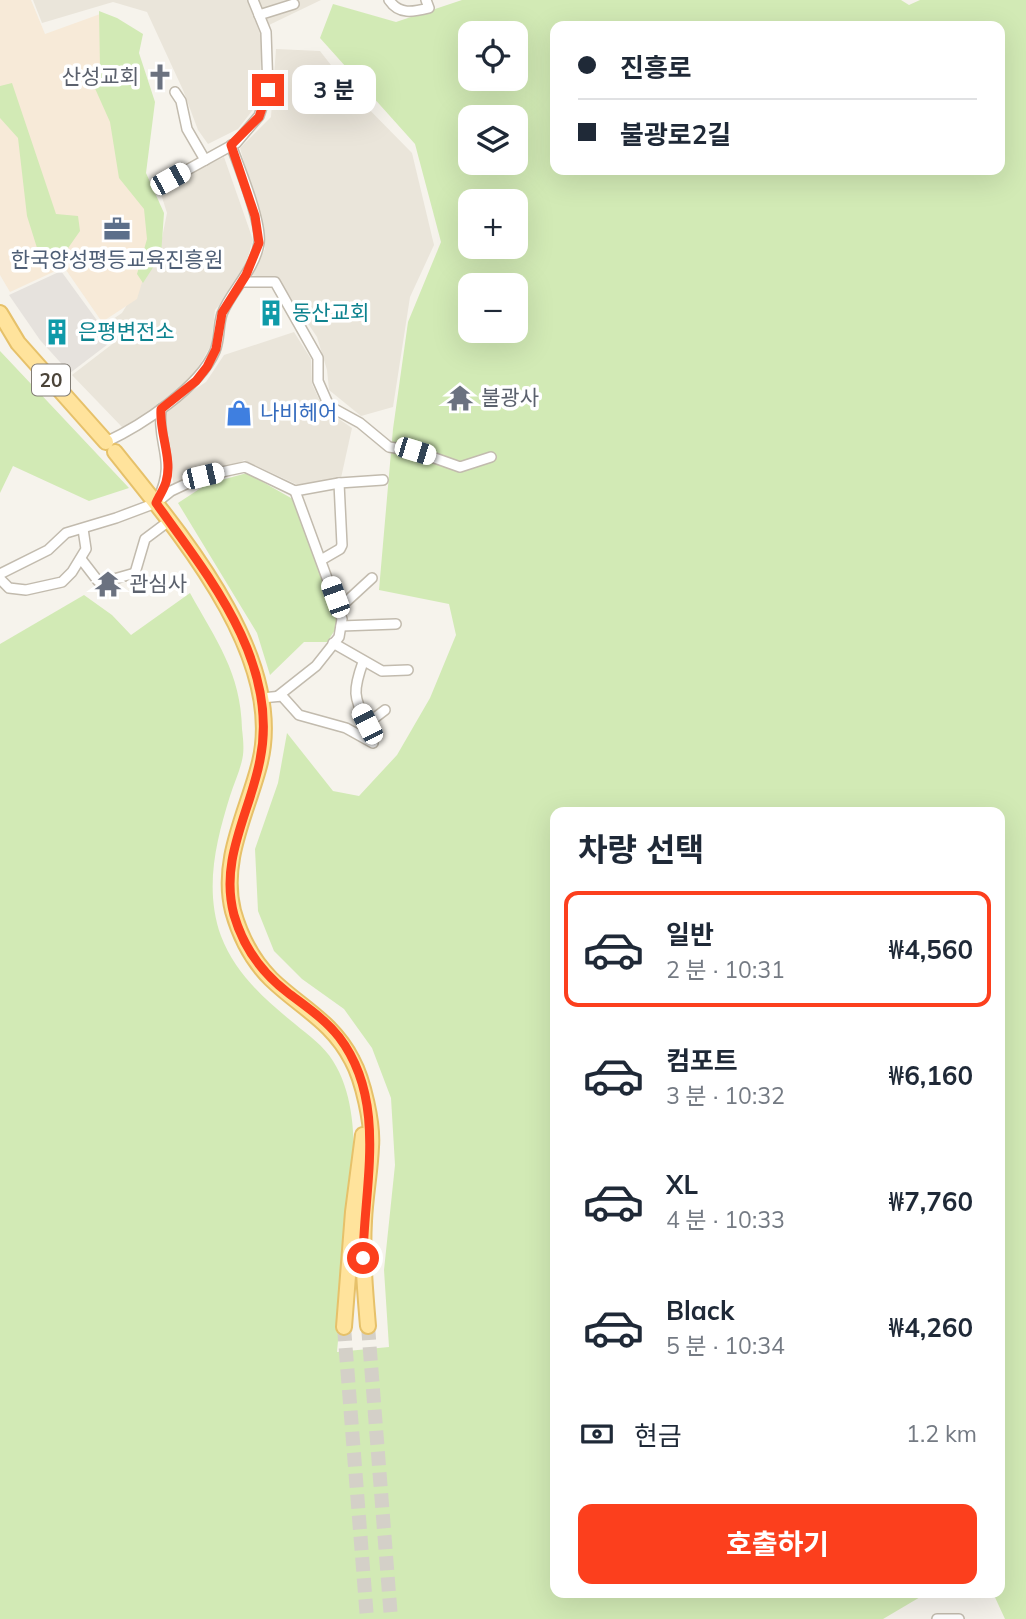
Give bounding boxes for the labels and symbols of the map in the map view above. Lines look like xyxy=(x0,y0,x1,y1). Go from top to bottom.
church icon: 산성교회 xyxy=(145,62,175,92)
place label: 산성교회 xyxy=(62,63,139,89)
callout: 3 분 xyxy=(292,66,376,114)
route end xyxy=(252,74,284,106)
car xyxy=(147,160,194,198)
office icon: 한국양성평등교육진흥원 xyxy=(102,214,132,244)
place label: 한국양성평등교육진흥원 xyxy=(11,246,223,272)
building icon: 동산교회 xyxy=(256,298,286,328)
place label: 동산교회 xyxy=(292,299,369,325)
building icon: 은평변전소 xyxy=(42,317,72,347)
place label: 은평변전소 xyxy=(78,318,175,344)
road number: 20 xyxy=(32,364,70,396)
temple icon: 불광사 xyxy=(445,383,475,413)
place label: 불광사 xyxy=(481,384,539,410)
shop icon: 나비헤어 xyxy=(224,398,254,428)
place label: 나비헤어 xyxy=(260,399,337,425)
car xyxy=(392,435,439,467)
car xyxy=(181,461,226,491)
temple icon: 관심사 xyxy=(93,569,123,599)
place label: 관심사 xyxy=(129,570,187,596)
car xyxy=(318,574,353,620)
car xyxy=(349,701,386,747)
route start xyxy=(347,1242,379,1274)

